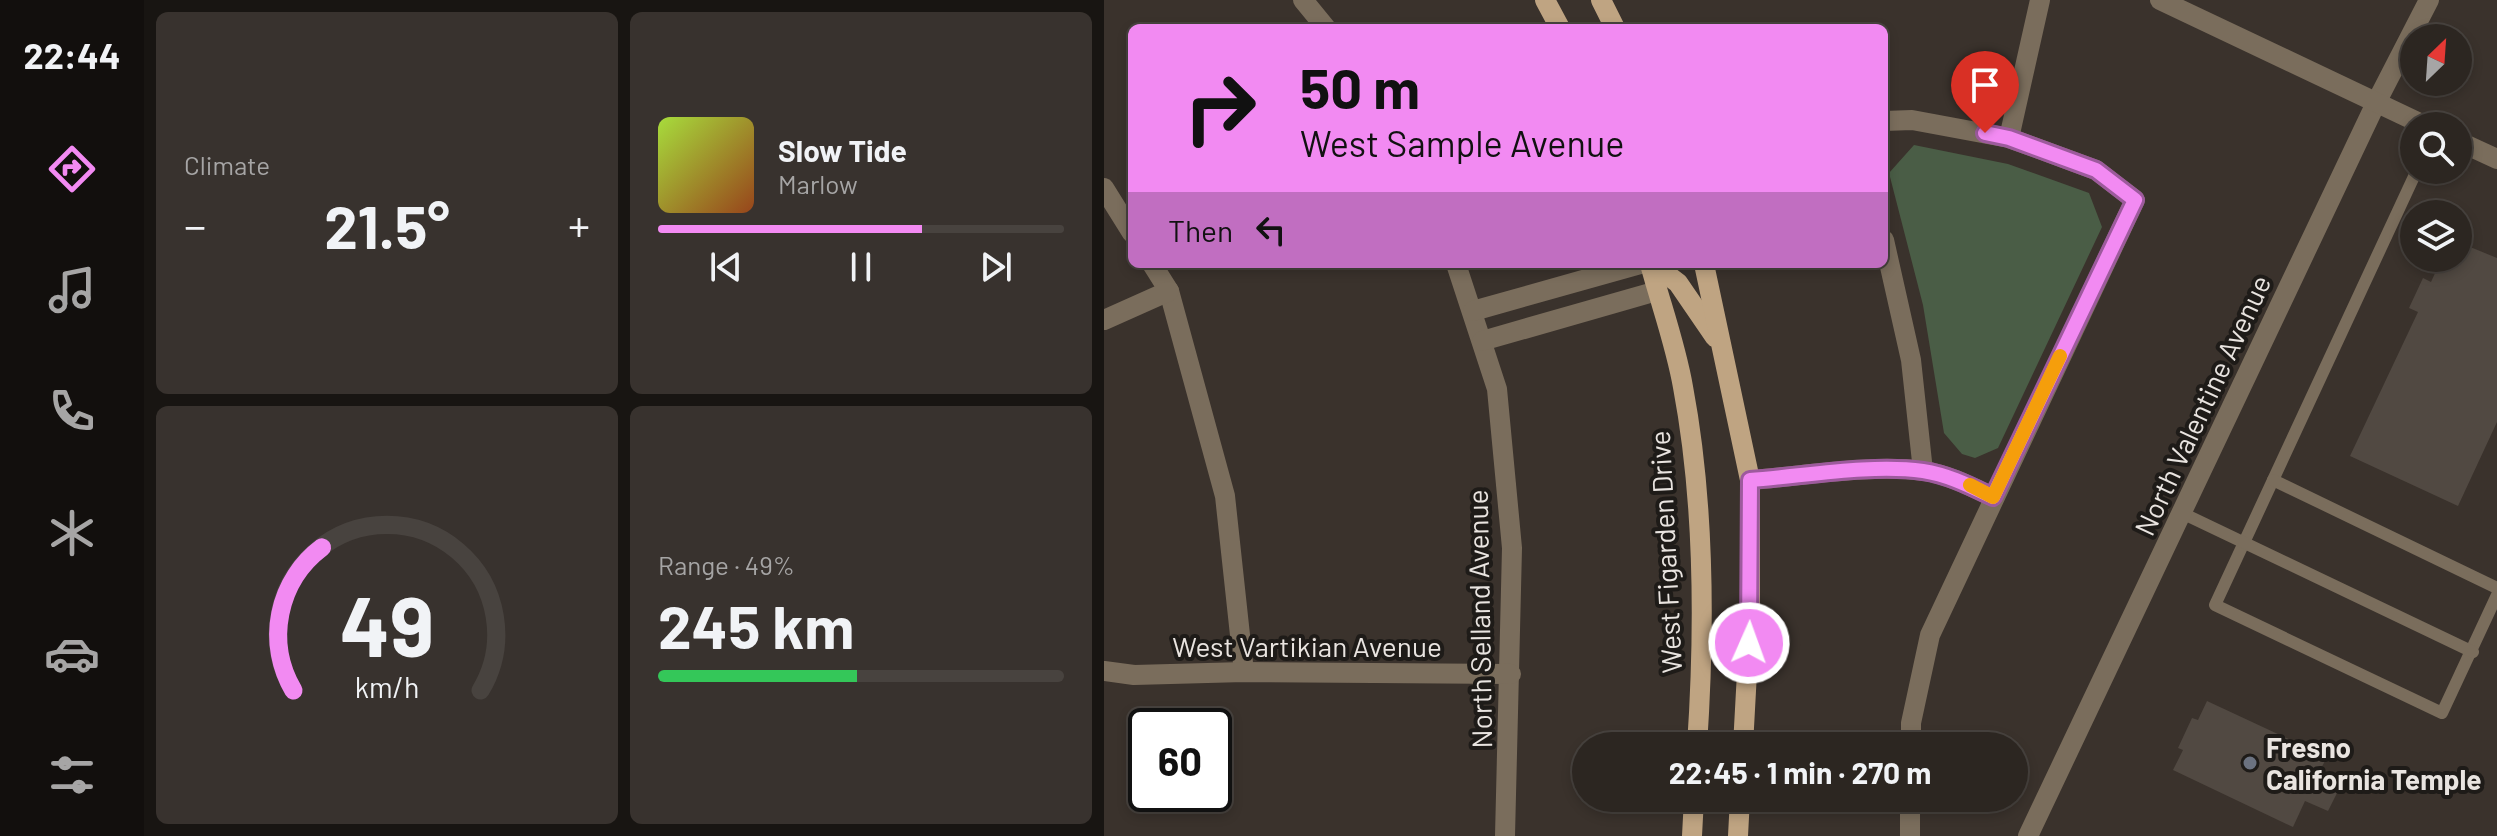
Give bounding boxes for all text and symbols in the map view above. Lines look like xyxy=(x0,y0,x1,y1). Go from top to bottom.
north arrow xyxy=(2400,24,2472,96)
map controls xyxy=(2400,24,2472,272)
text: 22:44 xyxy=(24,33,120,76)
pin xyxy=(1951,51,2019,133)
text: 50 m xyxy=(1300,53,1420,120)
icon: right xyxy=(1168,56,1272,160)
icon: arrive xyxy=(1963,63,2007,107)
button: search xyxy=(2400,112,2472,184)
text: West Sample Avenue xyxy=(1300,121,1624,164)
text: Slow Tide xyxy=(778,132,907,168)
icon: directions xyxy=(44,141,100,197)
text: Climate xyxy=(184,149,270,180)
text: Marlow xyxy=(778,168,858,199)
text: 21.5° xyxy=(324,189,450,261)
text: − xyxy=(184,198,206,251)
text: + xyxy=(568,198,590,251)
button: layers xyxy=(2400,200,2472,272)
icon: left xyxy=(1249,208,1293,252)
text: Then xyxy=(1168,212,1233,248)
icon: previous xyxy=(704,245,748,289)
icon: pause xyxy=(839,245,883,289)
icon: next xyxy=(974,245,1018,289)
icon: music xyxy=(44,262,100,318)
street label: North Valentine Avenue xyxy=(2127,269,2277,541)
icon: phone xyxy=(44,383,100,439)
street label: West Figarden Drive xyxy=(1642,430,1688,674)
street label: North Selland Avenue xyxy=(1460,489,1498,749)
icon: climate xyxy=(44,505,100,561)
text: Range · 49% xyxy=(658,549,795,580)
text: 49 xyxy=(340,574,434,674)
text: 245 km xyxy=(658,589,854,661)
position arrow xyxy=(1707,601,1791,685)
icon: car xyxy=(44,626,100,682)
street label: West Vartikian Avenue xyxy=(1172,629,1442,663)
text: km/h xyxy=(355,669,419,704)
speed limit sign: 60 xyxy=(1128,708,1232,812)
place label: Fresno California Temple xyxy=(2266,730,2482,796)
icon: filters xyxy=(44,747,100,803)
text: 22:45 · 1 min · 270 m xyxy=(1669,754,1931,790)
marker: Fresno California Temple xyxy=(2241,754,2259,772)

